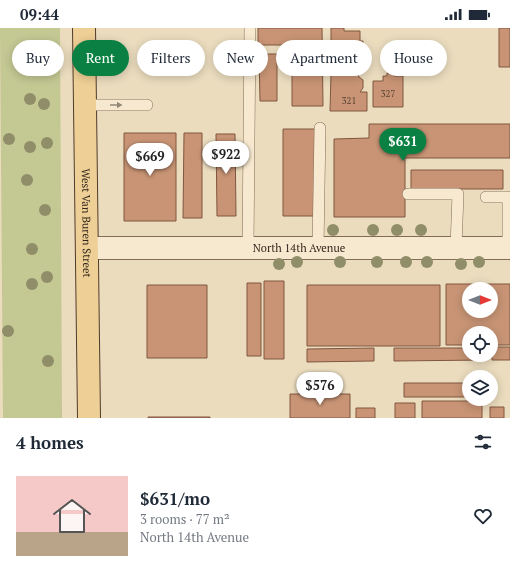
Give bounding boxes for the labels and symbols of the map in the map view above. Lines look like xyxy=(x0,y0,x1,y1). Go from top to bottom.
house number: 327 xyxy=(381,88,395,100)
house number: 321 xyxy=(342,95,356,107)
one-way arrow xyxy=(110,102,123,108)
pin: $631 xyxy=(379,128,427,162)
pin: $922 xyxy=(202,141,250,175)
pin: $669 xyxy=(126,143,174,177)
street label: West Van Buren Street xyxy=(79,168,94,278)
street label: North 14th Avenue xyxy=(253,241,346,255)
north arrow xyxy=(462,282,498,318)
pin: $576 xyxy=(296,372,344,406)

